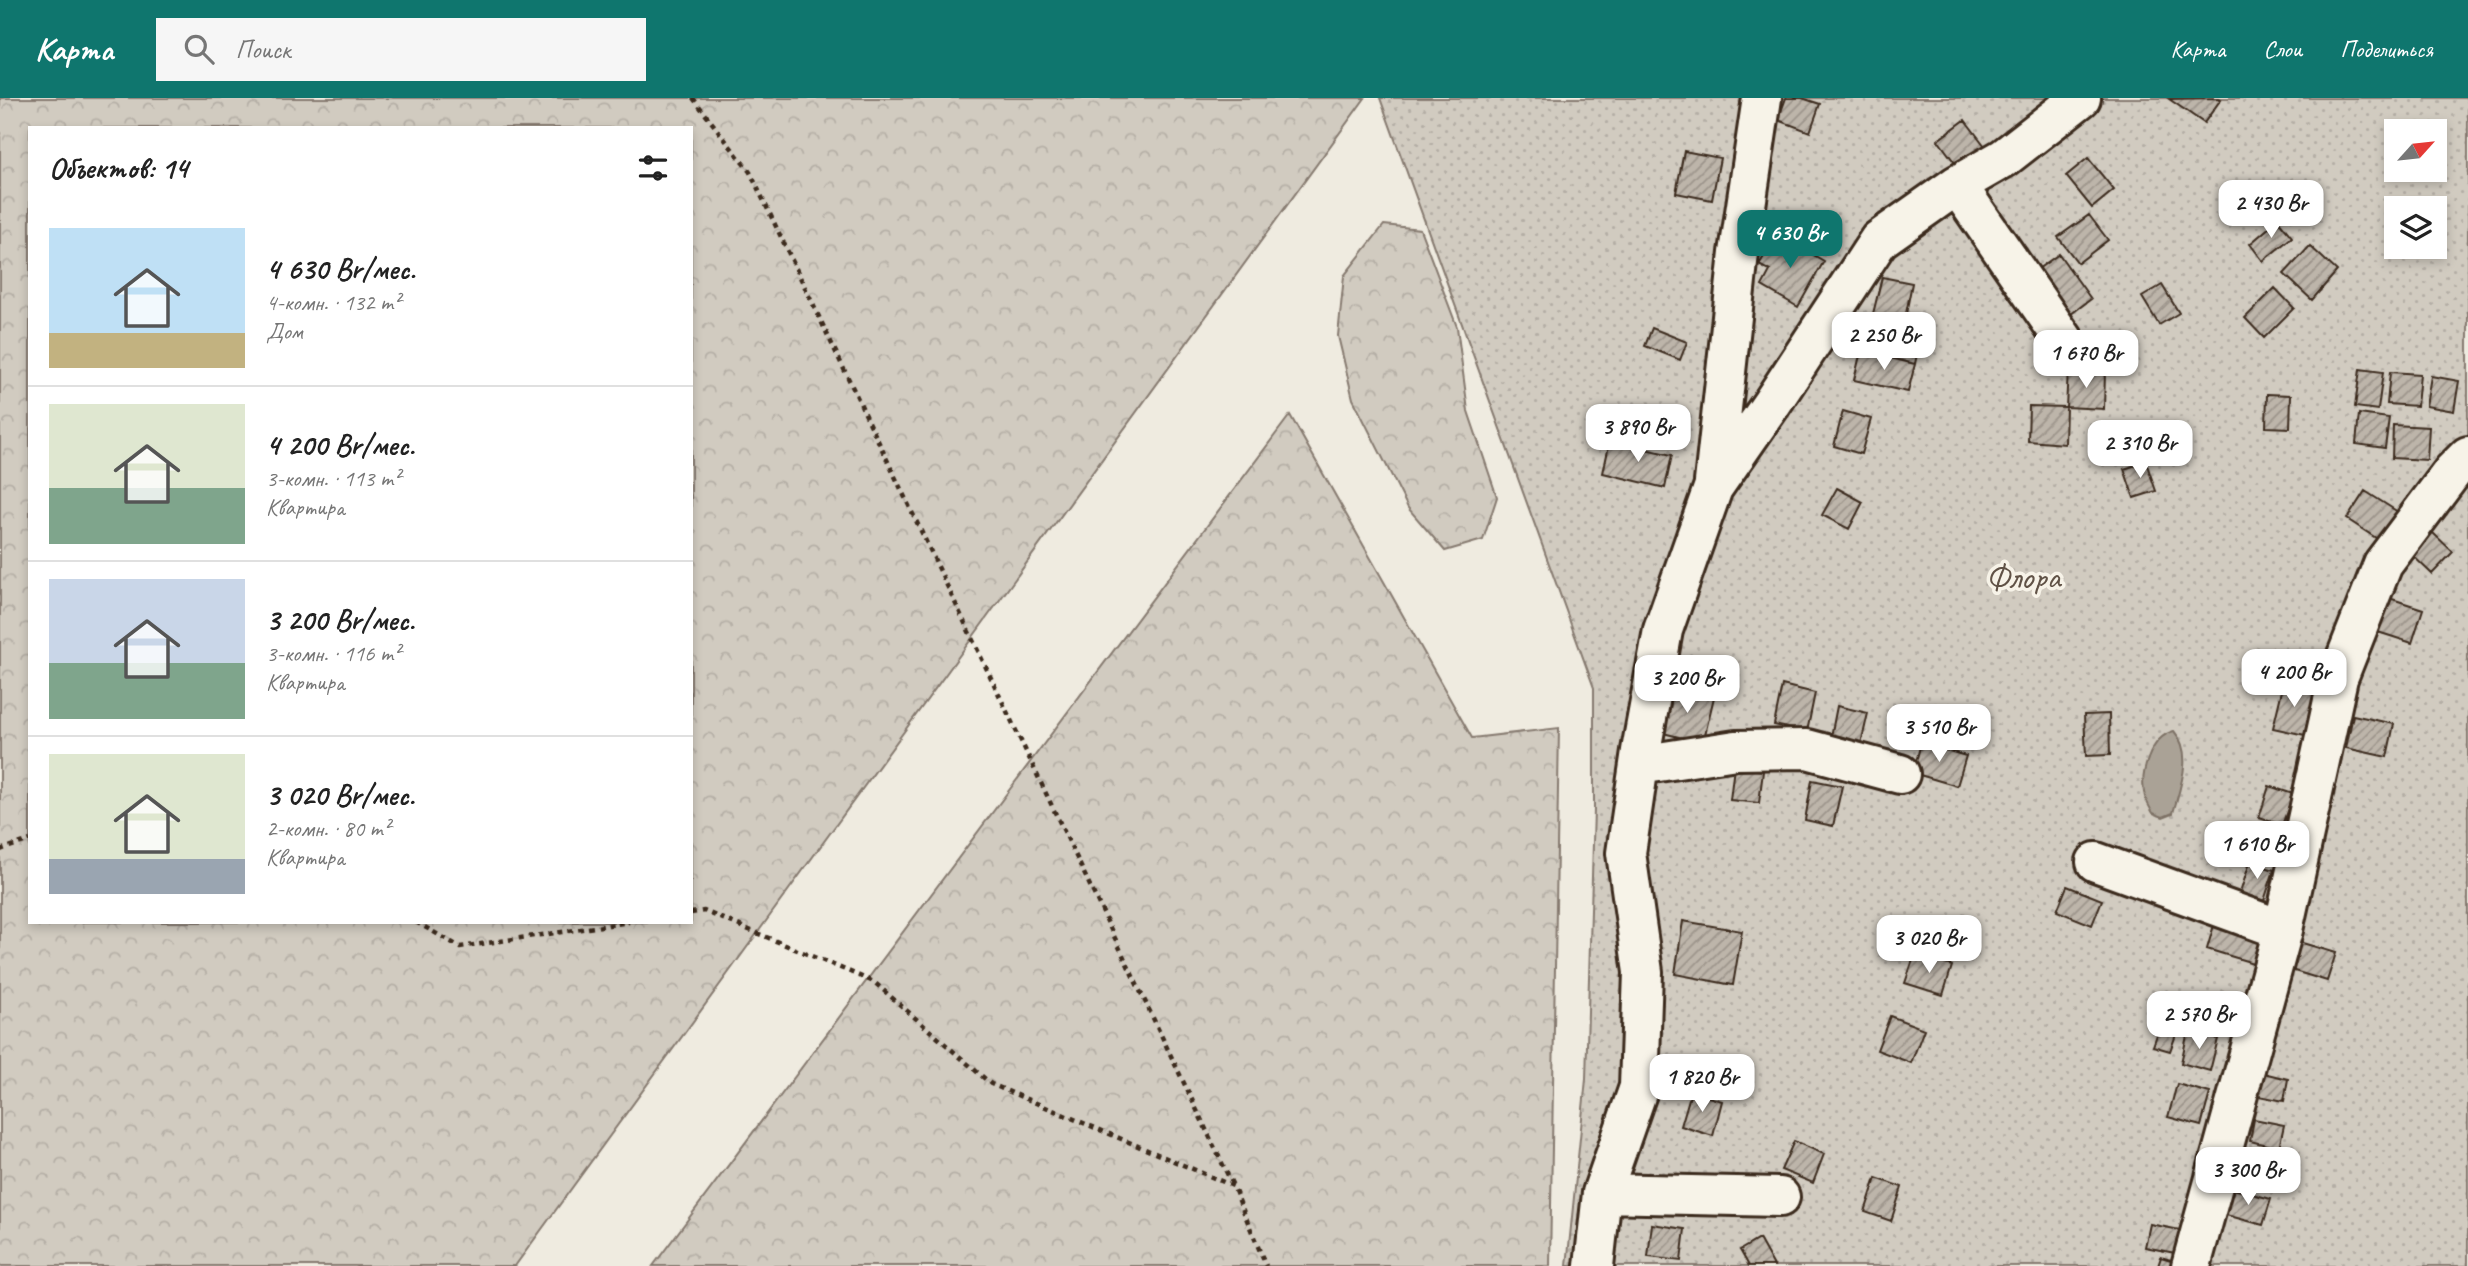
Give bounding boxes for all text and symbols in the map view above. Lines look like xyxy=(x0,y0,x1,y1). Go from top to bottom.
search box xyxy=(156,18,646,81)
text: Карта xyxy=(35,28,114,70)
icon: search xyxy=(180,30,218,68)
text: Поиск xyxy=(236,33,290,66)
text: Карта xyxy=(2171,34,2225,64)
text: Слои xyxy=(2263,34,2302,64)
text: Поделиться xyxy=(2340,34,2433,64)
north arrow xyxy=(2384,119,2446,182)
map controls xyxy=(2384,119,2447,259)
text: Объектов: 14 xyxy=(49,149,188,187)
icon: filters xyxy=(634,149,672,187)
pin: 2 430 Br xyxy=(2199,180,2343,240)
text: 2 430 Br xyxy=(2235,188,2307,217)
button: layers xyxy=(2384,196,2447,259)
pin: 4 630 Br xyxy=(1718,211,1862,270)
text: 4 630 Br xyxy=(1753,218,1827,247)
text: 4 630 Br/мес. xyxy=(266,250,415,288)
icon: home xyxy=(105,256,189,340)
text: 4-комн. · 132 m² xyxy=(266,288,400,317)
pin: 2 250 Br xyxy=(1812,313,1956,372)
text: Дом xyxy=(266,317,303,346)
text: 2 250 Br xyxy=(1848,320,1920,349)
pin: 1 670 Br xyxy=(2014,330,2158,390)
text: 1 670 Br xyxy=(2049,338,2123,367)
pin: 3 890 Br xyxy=(1566,404,1710,464)
text: 3 890 Br xyxy=(1602,412,1674,441)
pin: 2 310 Br xyxy=(2068,420,2212,480)
text: 4 200 Br/мес. xyxy=(266,426,415,464)
text: 2 310 Br xyxy=(2104,428,2176,457)
icon: home xyxy=(105,432,189,516)
text: 3-комн. · 113 m² xyxy=(266,464,400,493)
text: Квартира xyxy=(266,493,344,522)
park label: Флора xyxy=(1986,554,2062,599)
text: 3 200 Br/мес. xyxy=(266,601,415,639)
icon: home xyxy=(105,607,189,691)
text: 3-комн. · 116 m² xyxy=(266,639,400,668)
pin: 4 200 Br xyxy=(2222,650,2366,709)
pin: 3 200 Br xyxy=(1615,656,1759,715)
text: 4 200 Br xyxy=(2258,657,2330,686)
text: 3 200 Br xyxy=(1651,663,1723,692)
text: Квартира xyxy=(266,668,344,697)
pin: 3 510 Br xyxy=(1867,704,2011,764)
text: 3 510 Br xyxy=(1903,712,1975,741)
text: 3 020 Br/мес. xyxy=(266,776,415,814)
icon: home xyxy=(105,782,189,866)
text: 2-комн. · 80 m² xyxy=(266,814,390,843)
pin: 1 610 Br xyxy=(2185,822,2329,881)
text: 1 610 Br xyxy=(2220,829,2294,858)
text: Квартира xyxy=(266,843,344,872)
pin: 3 020 Br xyxy=(1857,916,2001,975)
text: 3 020 Br xyxy=(1893,923,1965,952)
pin: 2 570 Br xyxy=(2127,992,2271,1051)
text: 2 570 Br xyxy=(2163,999,2235,1028)
pin: 1 820 Br xyxy=(1630,1054,1774,1114)
text: 1 820 Br xyxy=(1666,1062,1738,1091)
pin: 3 300 Br xyxy=(2176,1148,2320,1207)
text: 3 300 Br xyxy=(2212,1155,2284,1184)

